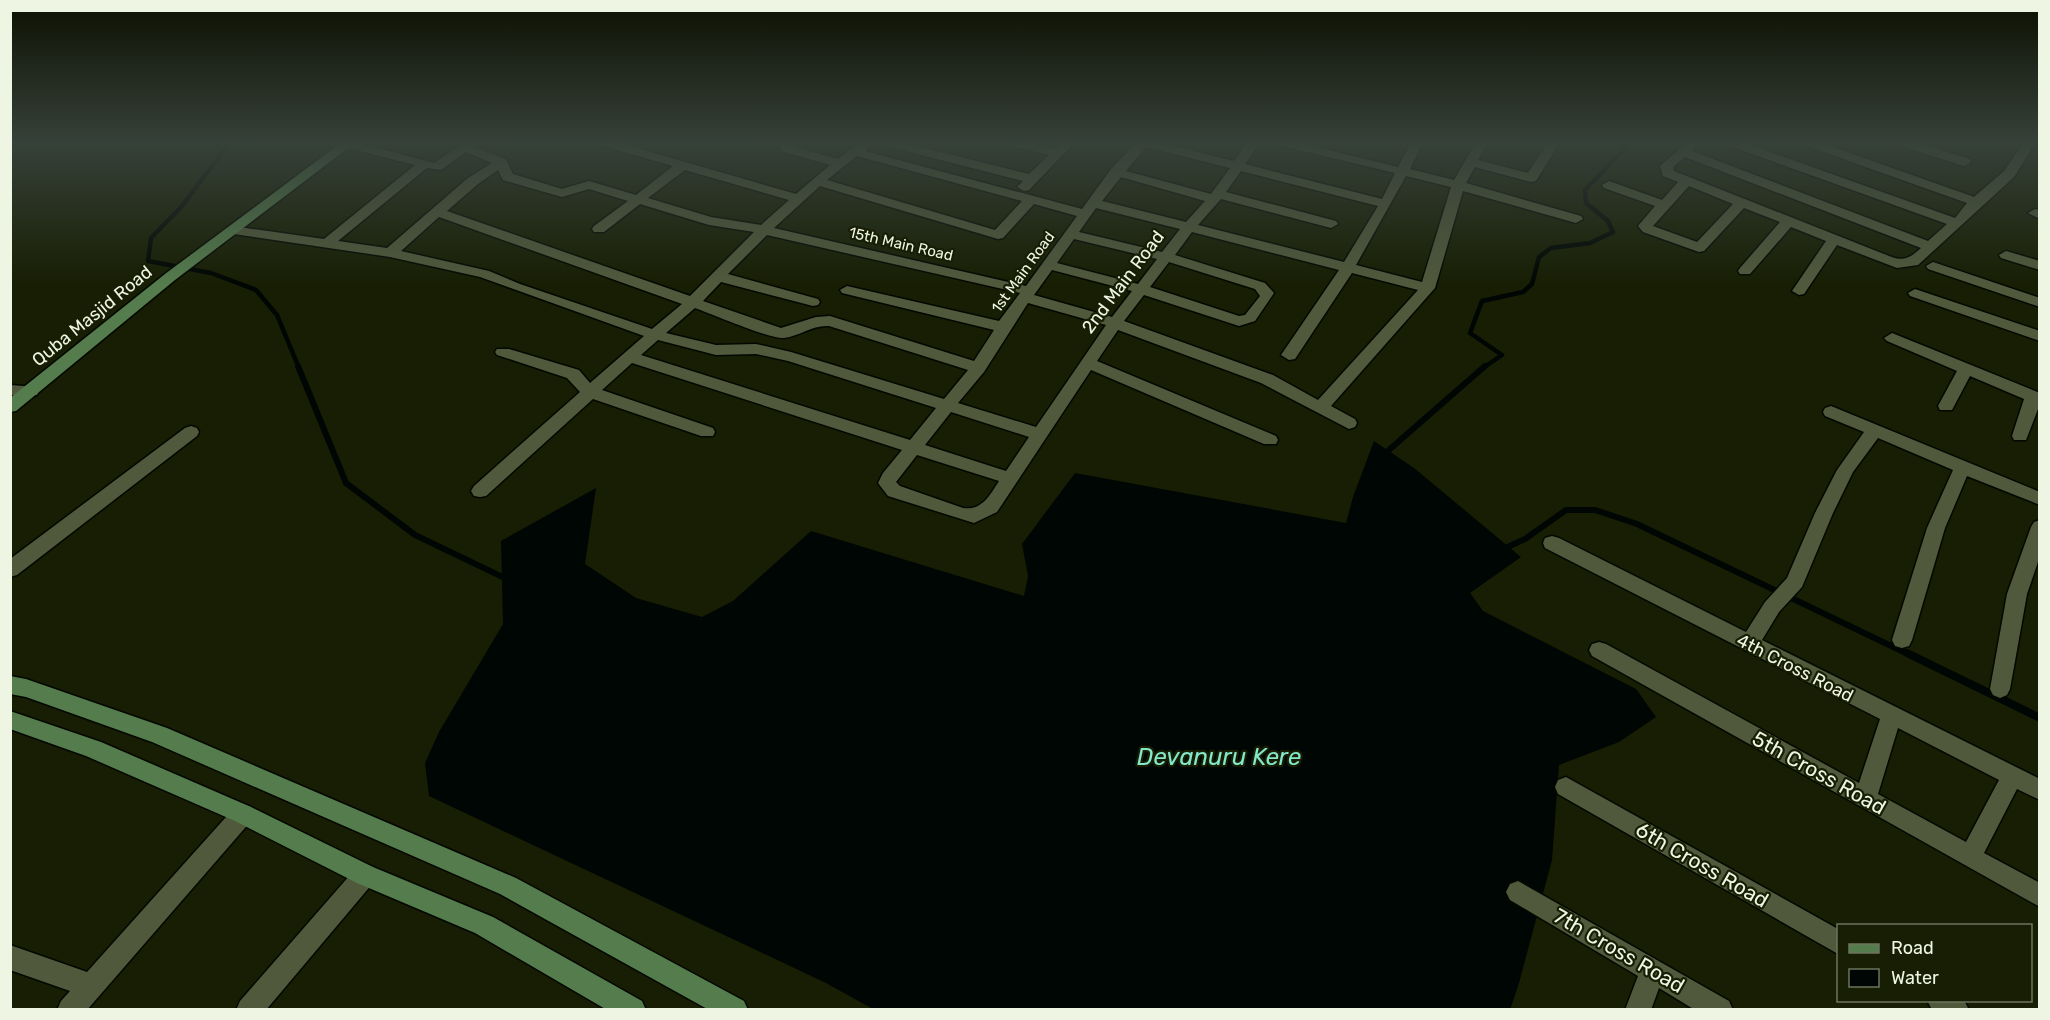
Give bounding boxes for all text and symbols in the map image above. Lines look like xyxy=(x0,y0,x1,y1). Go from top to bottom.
street label: 15th Main Road xyxy=(847,223,955,265)
street label: 2nd Main Road xyxy=(1077,226,1169,338)
street label: 1st Main Road xyxy=(988,228,1058,316)
street label: Quba Masjid Road xyxy=(27,261,157,371)
street label: 4th Cross Road xyxy=(1733,629,1857,707)
street label: 5th Cross Road xyxy=(1748,726,1890,820)
water label: Devanuru Kere xyxy=(1137,743,1301,771)
street label: 6th Cross Road xyxy=(1631,816,1773,913)
street label: 7th Cross Road xyxy=(1549,903,1689,998)
legend xyxy=(1837,924,2032,1002)
text: Road xyxy=(1891,937,1934,959)
text: Water xyxy=(1891,967,1939,989)

